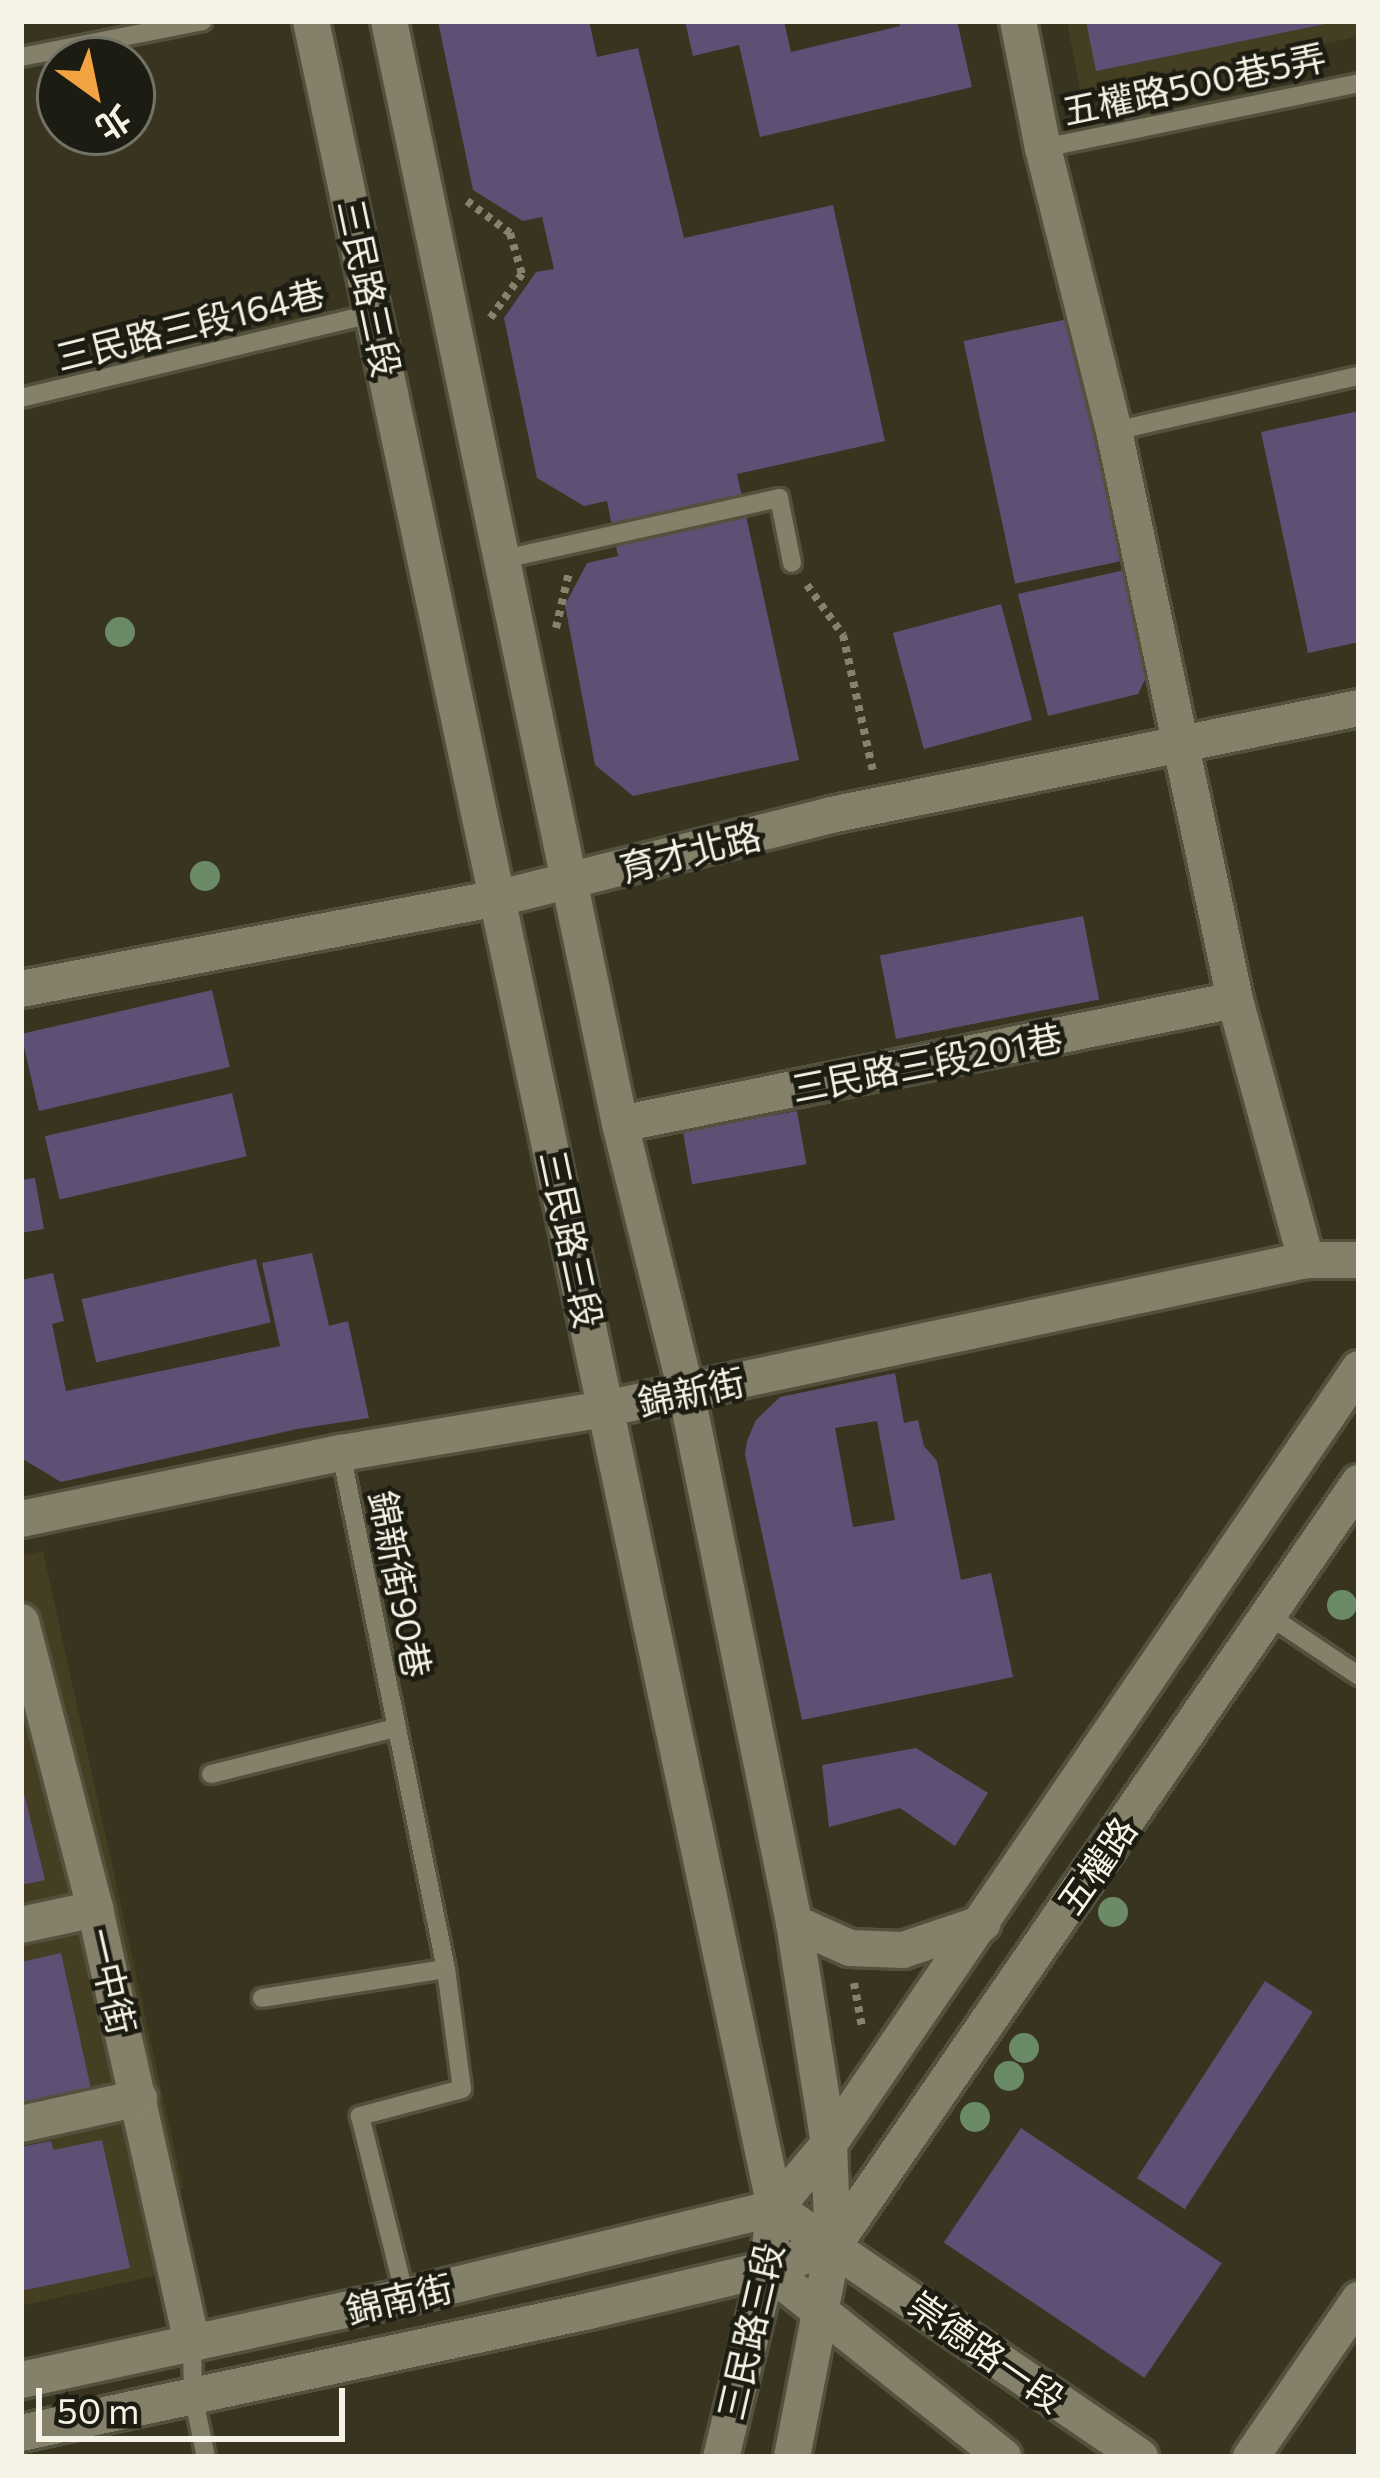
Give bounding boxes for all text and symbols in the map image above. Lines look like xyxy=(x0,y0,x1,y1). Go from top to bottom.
street label: 五權路500巷5弄 xyxy=(1058,34,1330,132)
north arrow xyxy=(36,36,156,156)
text: 北 xyxy=(89,98,139,150)
street label: 三民路三段 xyxy=(330,195,410,381)
street label: 三民路三段164巷 xyxy=(51,270,329,378)
street label: 育才北路 xyxy=(615,813,765,889)
street label: 三民路三段201巷 xyxy=(788,1015,1066,1109)
street label: 三民路三段 xyxy=(532,1146,612,1332)
street label: 錦新街 xyxy=(634,1359,748,1423)
street label: 錦新街90巷 xyxy=(362,1487,440,1681)
street label: 五權路 xyxy=(1047,1808,1145,1922)
street label: 一中街 xyxy=(79,1924,145,2038)
street label: 三民路三段 xyxy=(708,2238,790,2424)
street label: 錦南街 xyxy=(342,2265,456,2331)
street label: 崇德路一段 xyxy=(901,2282,1073,2420)
scale bar xyxy=(42,2364,351,2438)
text: 50 m xyxy=(57,2387,139,2431)

